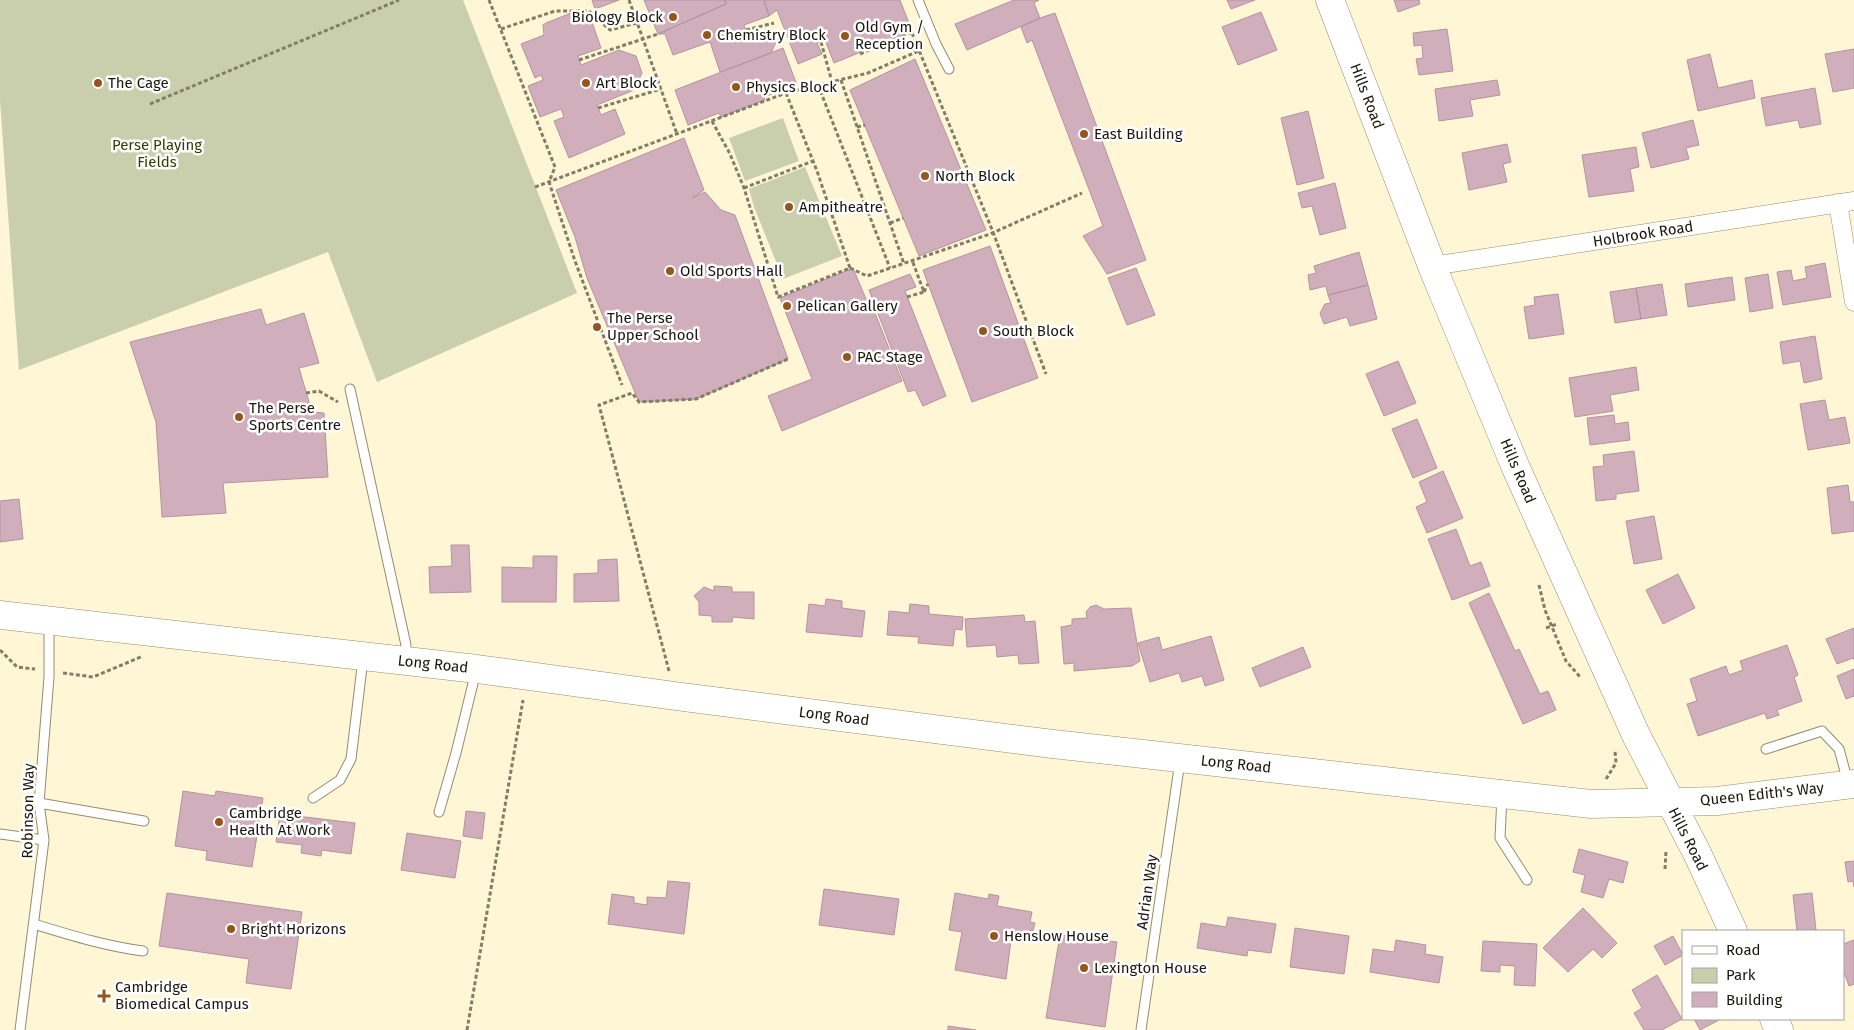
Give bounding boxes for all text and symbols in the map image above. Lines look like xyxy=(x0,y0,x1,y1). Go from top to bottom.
place label: Biology Block xyxy=(572,8,663,26)
marker: Biology Block xyxy=(667,11,679,23)
place label: Old Gym / Reception xyxy=(855,18,924,53)
place label: Chemistry Block xyxy=(717,26,826,44)
marker: Chemistry Block xyxy=(701,29,713,41)
marker: Old Gym / Reception xyxy=(839,30,851,42)
street label: Hills Road xyxy=(1346,61,1388,131)
place label: The Cage xyxy=(108,74,169,92)
place label: Art Block xyxy=(596,74,657,92)
marker: The Cage xyxy=(92,77,104,89)
marker: Art Block xyxy=(580,77,592,89)
place label: Physics Block xyxy=(746,78,837,96)
marker: Physics Block xyxy=(730,81,742,93)
place label: East Building xyxy=(1094,125,1183,143)
marker: East Building xyxy=(1078,128,1090,140)
park label: Perse Playing Fields xyxy=(112,136,202,171)
place label: North Block xyxy=(935,167,1015,185)
marker: North Block xyxy=(919,170,931,182)
place label: Ampitheatre xyxy=(799,198,883,216)
marker: Ampitheatre xyxy=(783,201,795,213)
street label: Holbrook Road xyxy=(1592,217,1694,251)
place label: Old Sports Hall xyxy=(680,262,783,280)
marker: Old Sports Hall xyxy=(664,265,676,277)
place label: Pelican Gallery xyxy=(797,297,898,315)
marker: Pelican Gallery xyxy=(781,300,793,312)
place label: The Perse Upper School xyxy=(607,309,699,344)
marker: The Perse Upper School xyxy=(591,321,603,333)
place label: South Block xyxy=(993,322,1074,340)
marker: South Block xyxy=(977,325,989,337)
place label: PAC Stage xyxy=(857,348,923,366)
marker: PAC Stage xyxy=(841,351,853,363)
place label: The Perse Sports Centre xyxy=(249,399,341,434)
marker: The Perse Sports Centre xyxy=(233,411,245,423)
street label: Hills Road xyxy=(1496,436,1540,506)
street label: Long Road xyxy=(397,651,469,677)
street label: Long Road xyxy=(798,703,870,729)
street label: Long Road xyxy=(1200,751,1272,777)
street label: Robinson Way xyxy=(18,763,38,859)
street label: Queen Edith's Way xyxy=(1699,778,1825,809)
place label: Cambridge Health At Work xyxy=(229,804,331,839)
street label: Hills Road xyxy=(1664,804,1712,874)
marker: Cambridge Health At Work xyxy=(213,816,225,828)
street label: Adrian Way xyxy=(1133,853,1161,931)
place label: Bright Horizons xyxy=(241,920,346,938)
marker: Bright Horizons xyxy=(225,923,237,935)
place label: Henslow House xyxy=(1004,927,1109,945)
marker: Henslow House xyxy=(988,930,1000,942)
legend xyxy=(1682,930,1844,1020)
text: Road xyxy=(1726,941,1761,959)
place label: Lexington House xyxy=(1094,959,1207,977)
marker: Lexington House xyxy=(1078,962,1090,974)
text: Park xyxy=(1726,966,1756,984)
place label: Cambridge Biomedical Campus xyxy=(115,978,249,1013)
marker: Cambridge Biomedical Campus xyxy=(97,989,111,1003)
text: Building xyxy=(1726,991,1782,1009)

